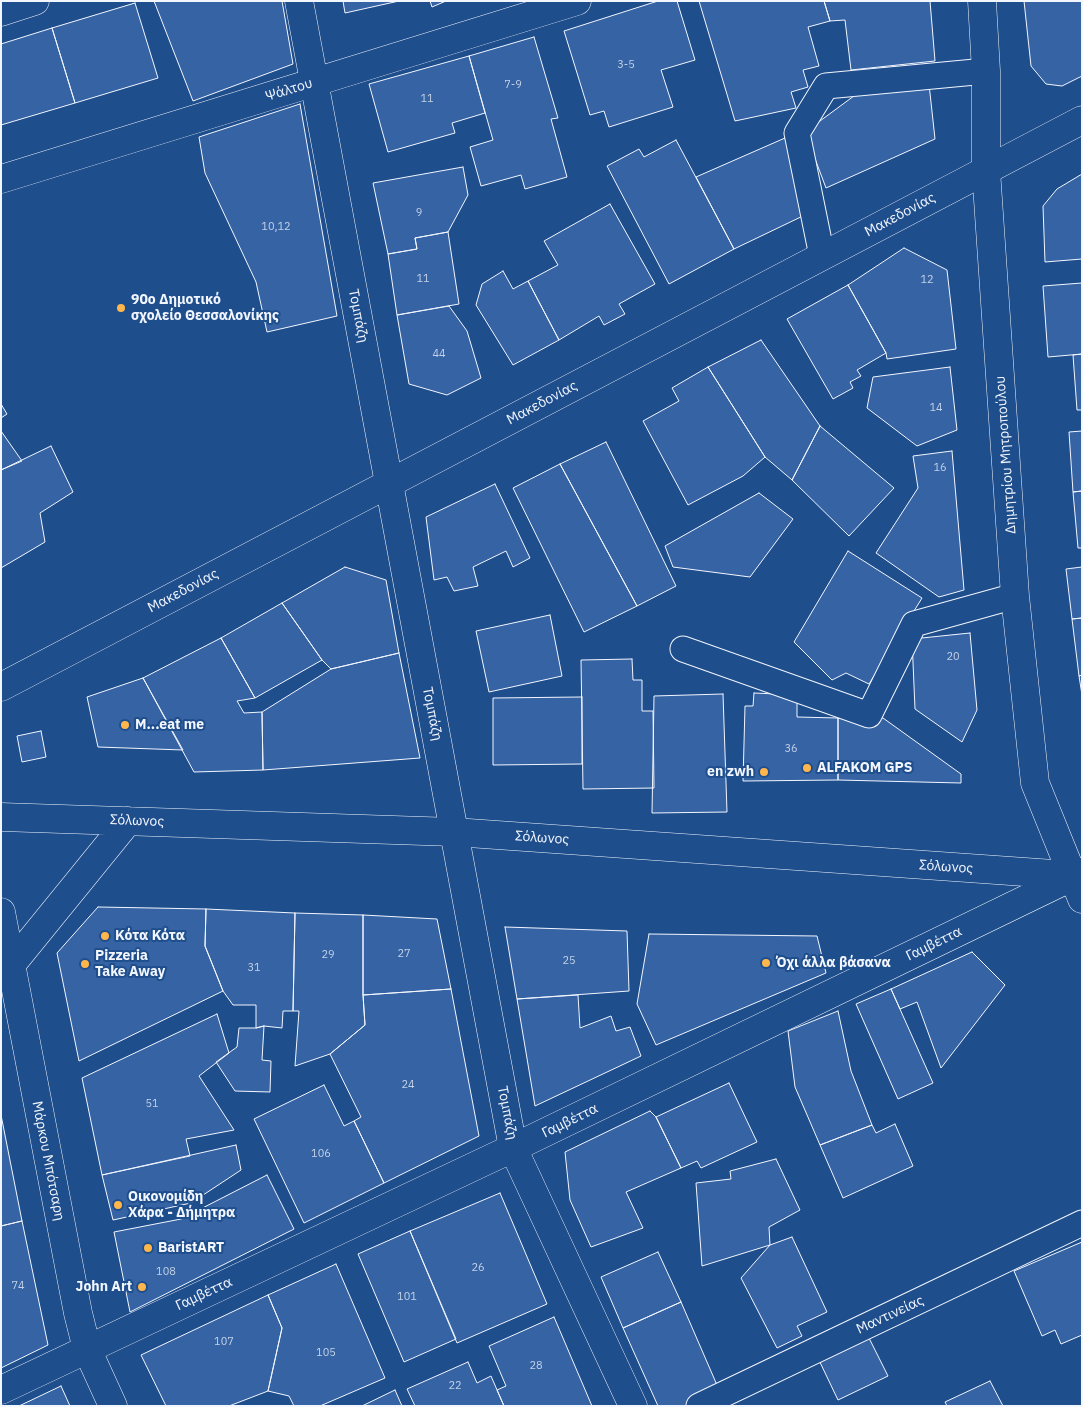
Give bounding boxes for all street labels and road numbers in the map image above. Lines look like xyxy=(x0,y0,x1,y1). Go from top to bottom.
street label: Ψάλτου xyxy=(263,75,315,105)
street label: Μακεδονίας xyxy=(862,189,938,241)
street label: Τομπάζη xyxy=(345,288,371,344)
street label: Δημητρίου Μητροπούλου xyxy=(992,375,1020,535)
street label: Μακεδονίας xyxy=(504,377,580,429)
street label: Μακεδονίας xyxy=(145,565,221,617)
street label: Τομπάζη xyxy=(419,686,445,742)
street label: Σόλωνος xyxy=(110,812,164,830)
street label: Σόλωνος xyxy=(514,828,570,848)
street label: Σόλωνος xyxy=(918,857,974,877)
street label: Γαμβέττα xyxy=(903,923,965,965)
street label: Τομπάζη xyxy=(494,1085,520,1141)
street label: Μάρκου Μπότσαρη xyxy=(28,1100,68,1222)
street label: Γαμβέττα xyxy=(539,1100,601,1142)
street label: Γαμβέττα xyxy=(173,1274,235,1314)
street label: Μαντινείας xyxy=(854,1292,926,1338)

